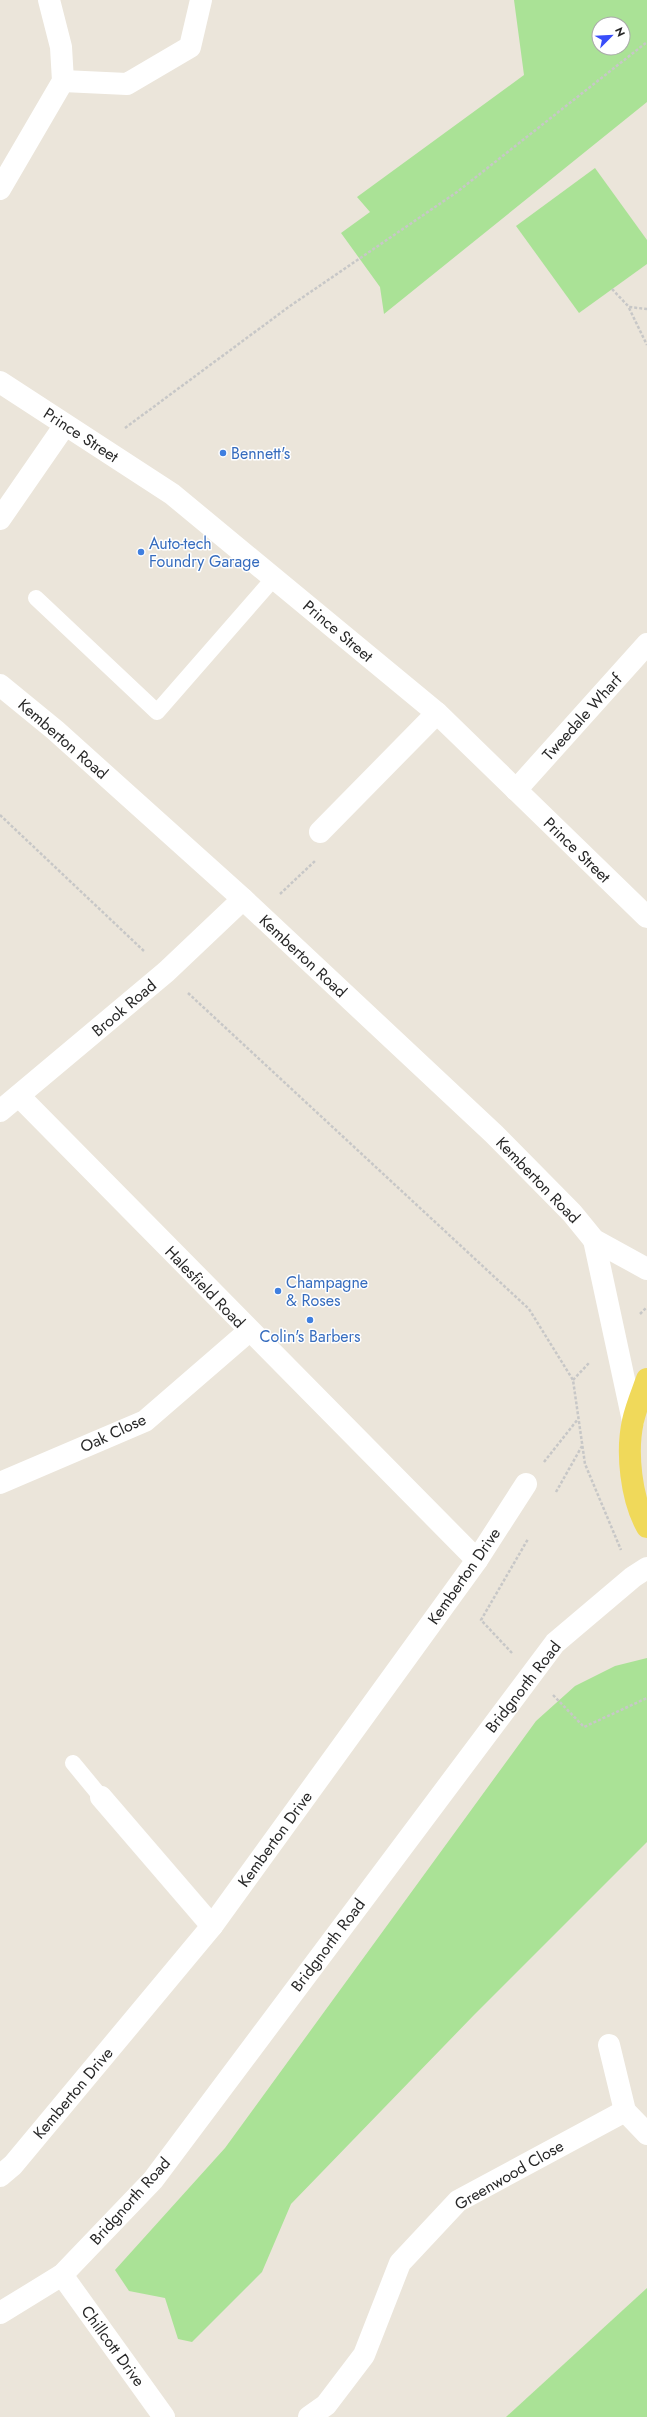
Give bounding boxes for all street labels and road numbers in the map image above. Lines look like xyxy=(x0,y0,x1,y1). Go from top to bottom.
street label: Prince Street xyxy=(39,402,123,468)
street label: Prince Street xyxy=(298,595,378,667)
street label: Tweedale Wharf xyxy=(537,668,628,765)
street label: Kemberton Road xyxy=(13,693,113,785)
street label: Prince Street xyxy=(538,812,616,888)
street label: Kemberton Road xyxy=(254,909,352,1003)
street label: Brook Road xyxy=(87,974,161,1042)
street label: Kemberton Road xyxy=(491,1132,585,1228)
street label: Halesfield Road xyxy=(160,1241,250,1333)
street label: Oak Close xyxy=(76,1408,150,1458)
street label: Kemberton Drive xyxy=(422,1523,506,1629)
street label: Bridgnorth Road xyxy=(480,1636,566,1738)
street label: Kemberton Drive xyxy=(232,1786,318,1892)
street label: Bridgnorth Road xyxy=(285,1894,371,1996)
street label: Kemberton Drive xyxy=(28,2042,118,2144)
street label: Greenwood Close xyxy=(450,2134,568,2216)
street label: Bridgnorth Road xyxy=(84,2152,176,2250)
street label: Chillcott Drive xyxy=(76,2301,150,2391)

